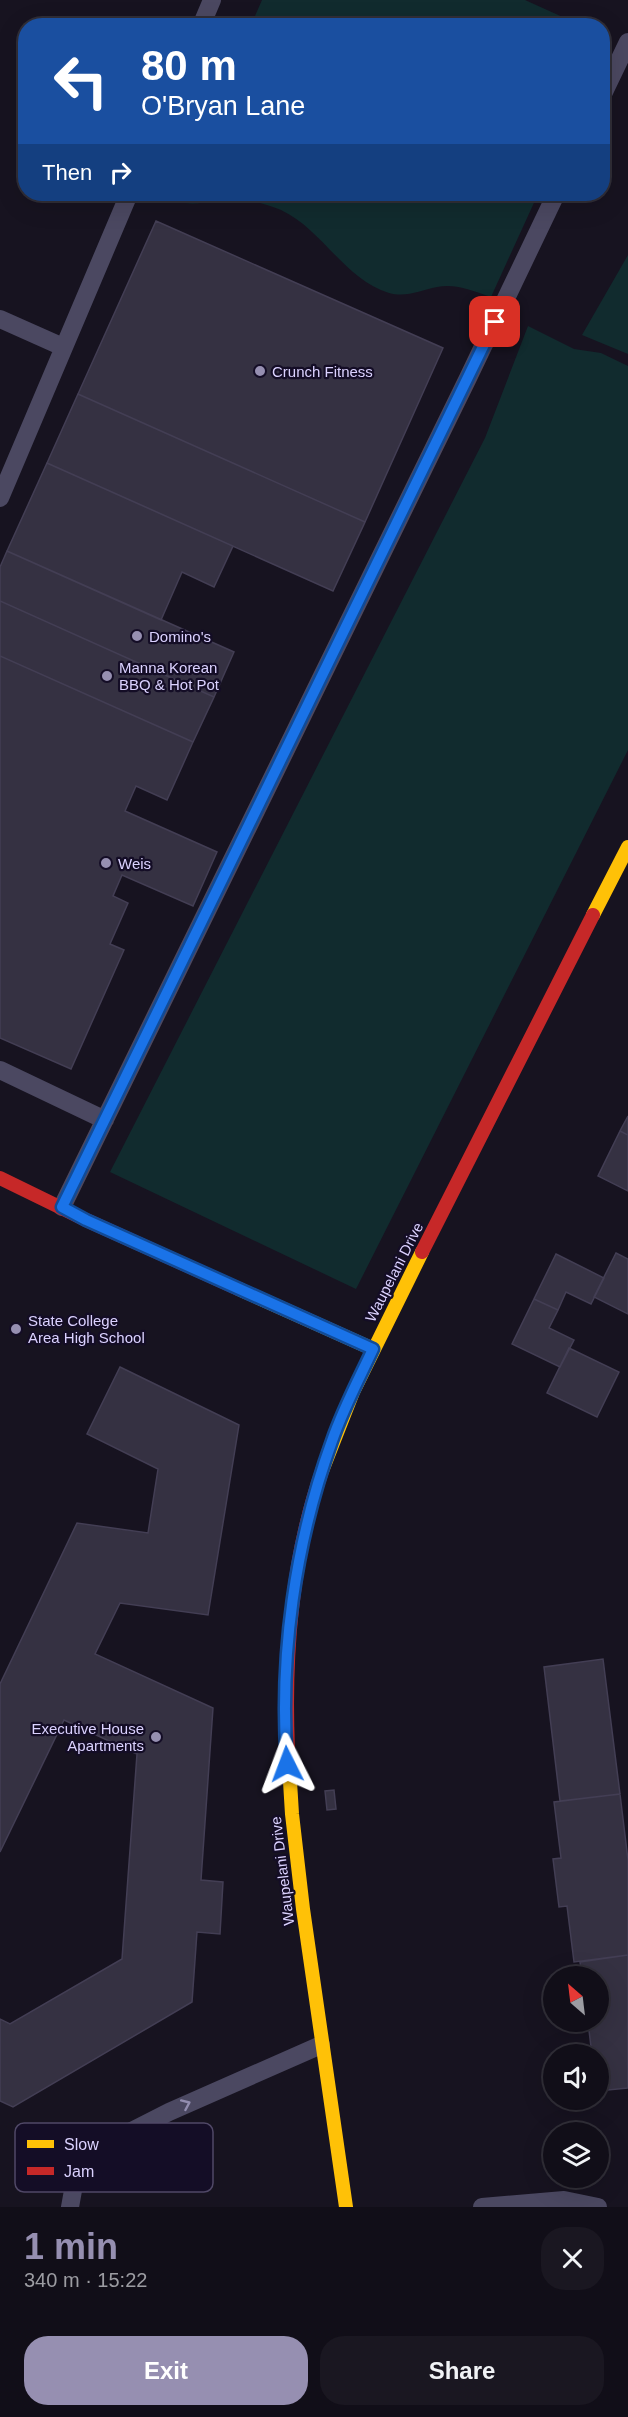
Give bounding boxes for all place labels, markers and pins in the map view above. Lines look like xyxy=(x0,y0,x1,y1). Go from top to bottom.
pin xyxy=(469,296,520,347)
place label: Crunch Fitness xyxy=(272,363,373,380)
marker: Crunch Fitness xyxy=(253,364,267,378)
place label: Domino's xyxy=(149,628,211,645)
marker: Domino's xyxy=(130,629,144,643)
place label: Manna Korean BBQ & Hot Pot xyxy=(119,659,220,693)
marker: Manna Korean BBQ & Hot Pot xyxy=(100,669,114,683)
place label: Weis xyxy=(118,855,151,872)
marker: Weis xyxy=(99,856,113,870)
place label: State College Area High School xyxy=(28,1312,145,1346)
marker: State College Area High School xyxy=(9,1322,23,1336)
place label: Executive House Apartments xyxy=(31,1720,144,1754)
marker: Executive House Apartments xyxy=(149,1730,163,1744)

